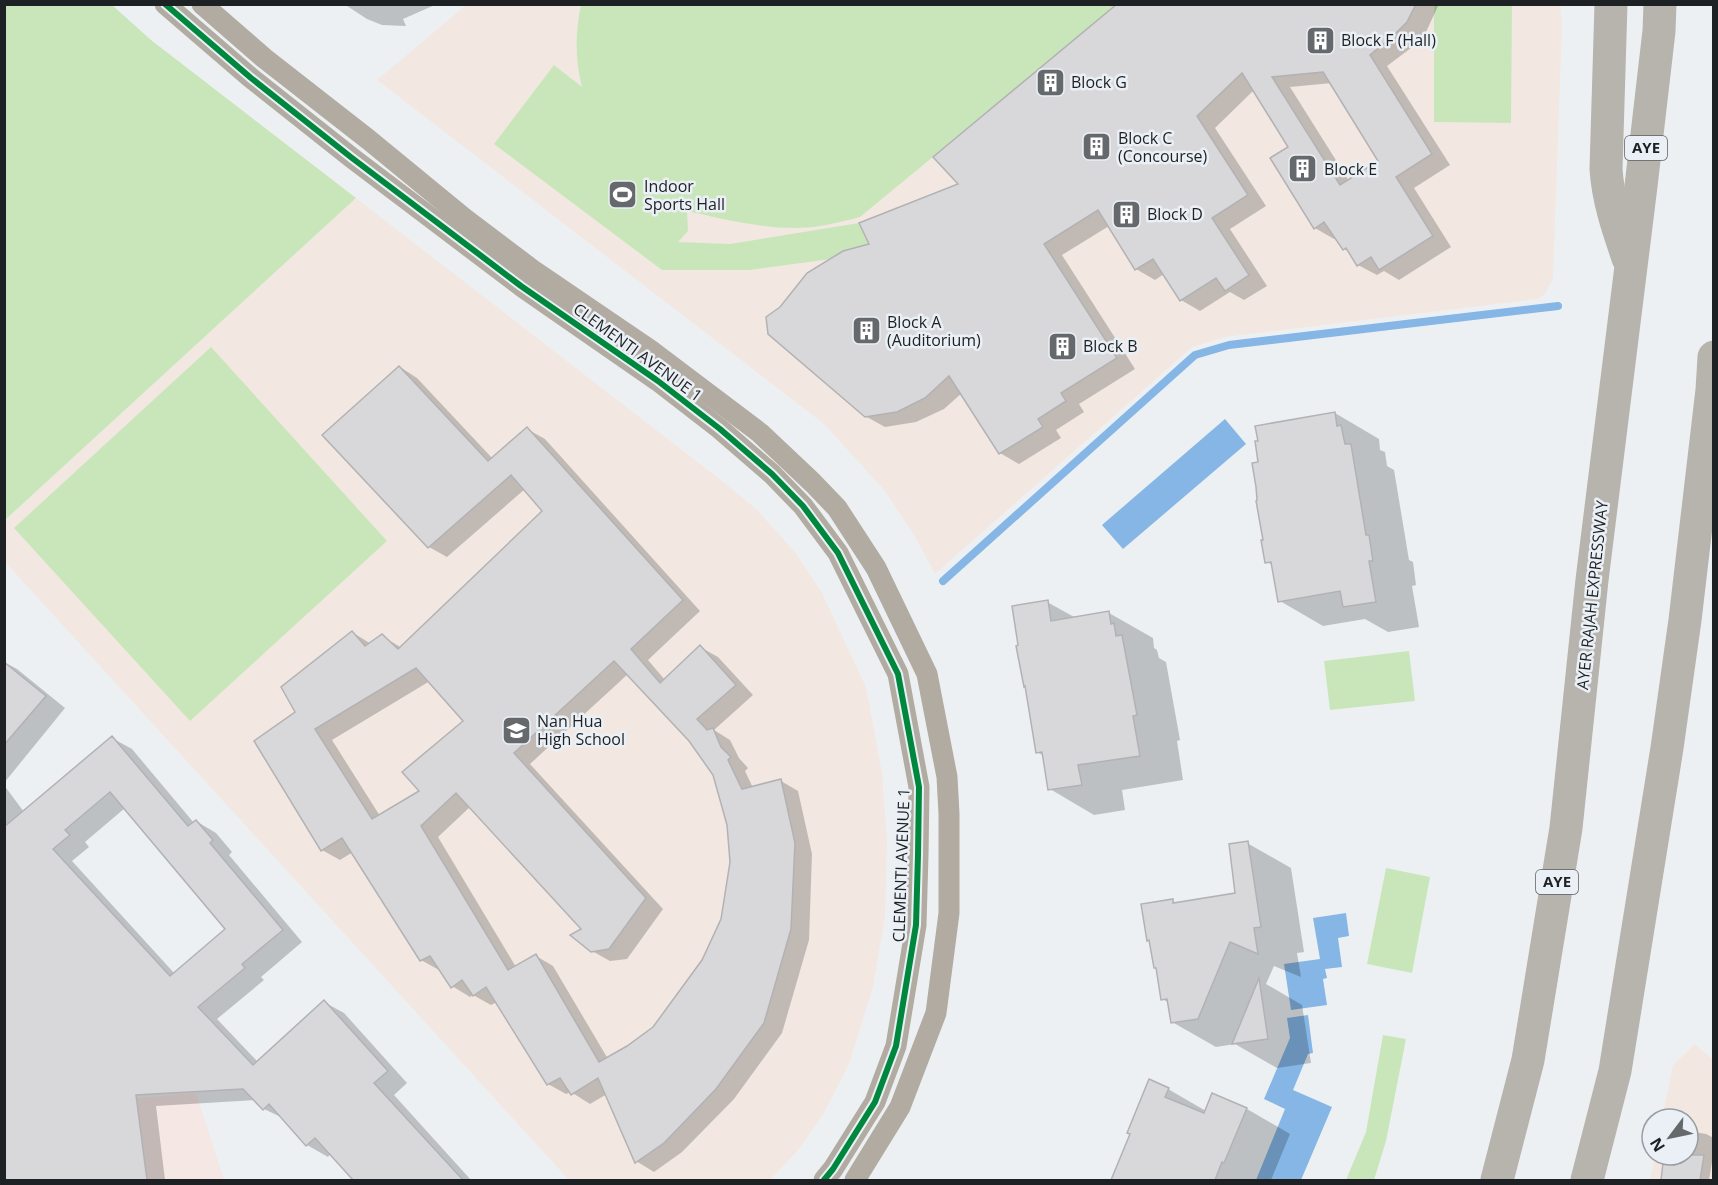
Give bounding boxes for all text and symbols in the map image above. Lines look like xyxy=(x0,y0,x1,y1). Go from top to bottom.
building icon: Block F (Hall) xyxy=(1304,24,1336,56)
place label: Block F (Hall) xyxy=(1341,29,1436,51)
building icon: Block G xyxy=(1034,66,1066,98)
place label: Block G xyxy=(1071,71,1127,93)
place label: Block C (Concourse) xyxy=(1118,127,1207,167)
building icon: Block C (Concourse) xyxy=(1081,131,1113,163)
road number: AYE xyxy=(1625,136,1667,160)
building icon: Block E xyxy=(1287,153,1319,185)
place label: Block E xyxy=(1324,158,1377,180)
place label: Indoor Sports Hall xyxy=(644,175,725,215)
sports icon: Indoor Sports Hall xyxy=(607,179,639,211)
building icon: Block D xyxy=(1110,198,1142,230)
place label: Block D xyxy=(1147,203,1203,225)
street label: CLEMENTI AVENUE 1 xyxy=(569,298,707,406)
place label: Block A (Auditorium) xyxy=(887,311,981,351)
building icon: Block A (Auditorium) xyxy=(850,315,882,347)
building icon: Block B xyxy=(1046,330,1078,362)
place label: Block B xyxy=(1083,335,1138,357)
street label: AYER RAJAH EXPRESSWAY xyxy=(1571,499,1613,691)
place label: Nan Hua High School xyxy=(537,710,625,750)
school or university icon: Nan Hua High School xyxy=(500,714,532,746)
street label: CLEMENTI AVENUE 1 xyxy=(887,787,915,943)
road number: AYE xyxy=(1536,870,1578,894)
north arrow xyxy=(1640,1107,1700,1167)
text: N xyxy=(1645,1134,1670,1156)

